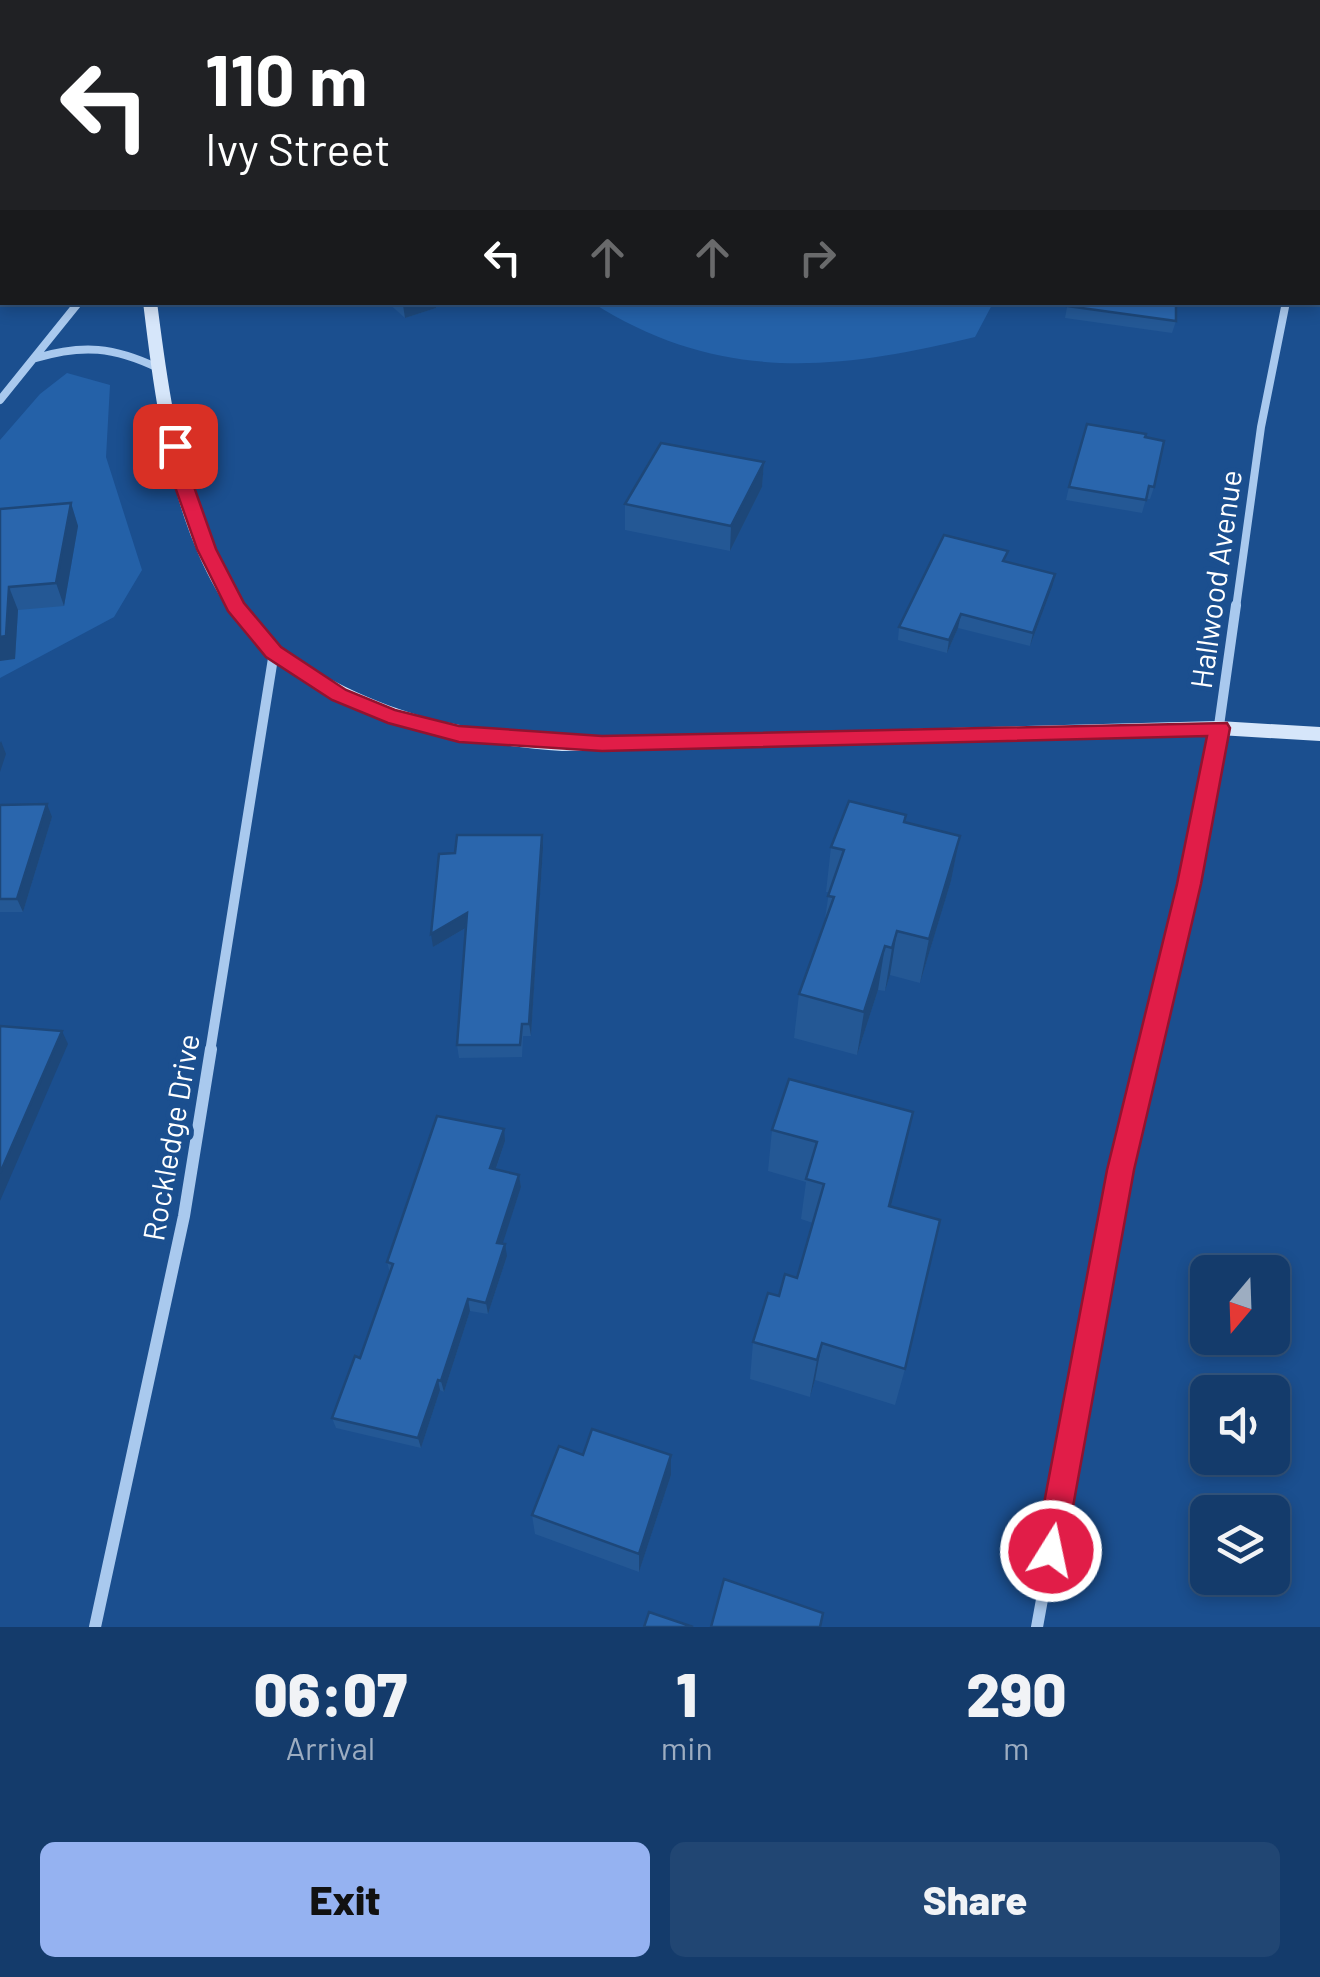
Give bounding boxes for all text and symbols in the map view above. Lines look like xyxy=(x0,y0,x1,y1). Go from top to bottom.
text: 110 m xyxy=(205,36,367,120)
icon: left xyxy=(40,40,170,170)
text: Ivy Street xyxy=(205,121,391,175)
icon: left xyxy=(475,230,530,285)
icon: ahead xyxy=(580,230,635,285)
icon: ahead xyxy=(685,230,740,285)
icon: right xyxy=(790,230,845,285)
pin xyxy=(133,404,218,489)
icon: arrive xyxy=(148,419,203,474)
street label: Hallwood Avenue xyxy=(1182,467,1248,691)
street label: Rockledge Drive xyxy=(134,1031,206,1243)
north arrow xyxy=(1190,1255,1290,1355)
map controls xyxy=(1190,1255,1290,1595)
button: sound xyxy=(1190,1375,1290,1475)
button: layers xyxy=(1190,1495,1290,1595)
position arrow xyxy=(999,1499,1103,1603)
text: 06:07 xyxy=(253,1657,407,1729)
text: 1 xyxy=(676,1657,697,1729)
text: 290 xyxy=(966,1657,1067,1729)
text: Arrival xyxy=(286,1728,375,1766)
text: min xyxy=(661,1728,713,1766)
text: m xyxy=(1003,1728,1030,1766)
button: Exit xyxy=(40,1842,650,1957)
button: Share xyxy=(670,1842,1280,1957)

